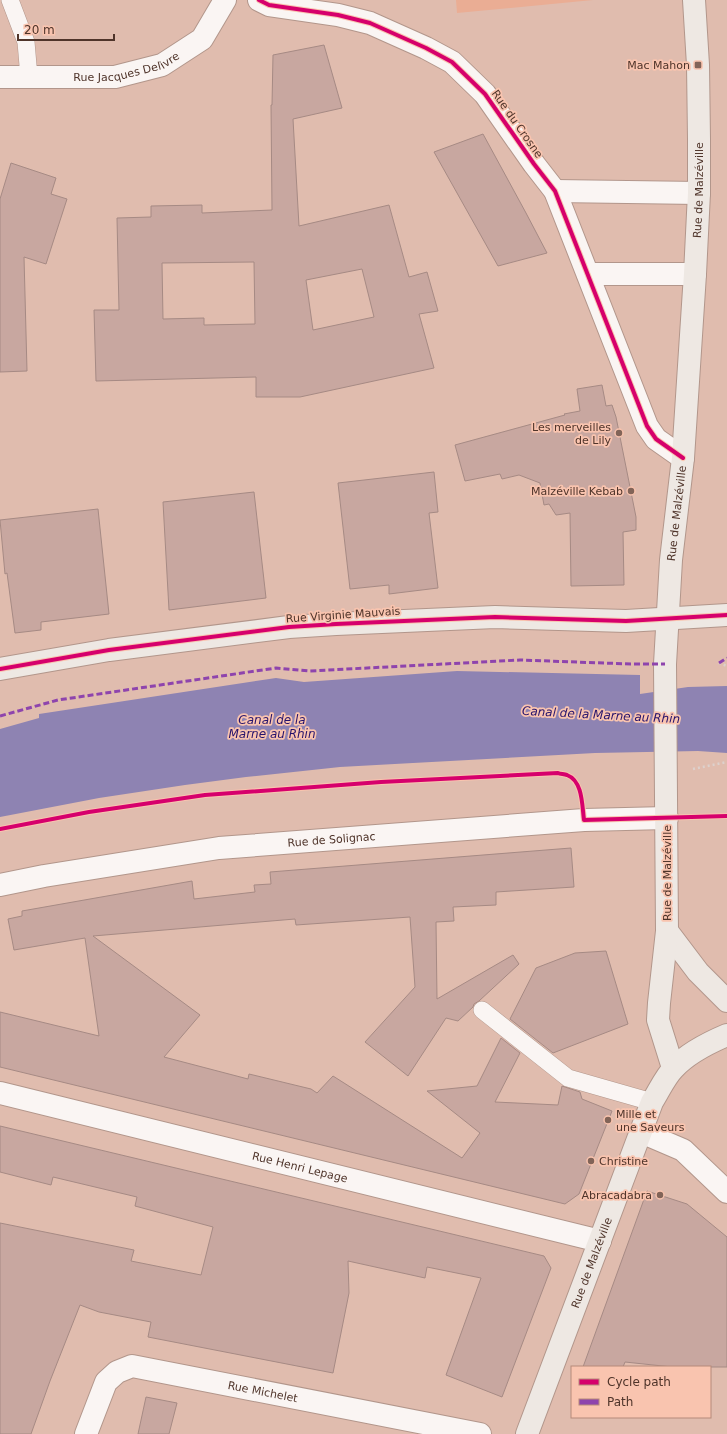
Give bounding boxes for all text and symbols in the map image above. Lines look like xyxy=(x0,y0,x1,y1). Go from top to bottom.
scale bar xyxy=(18,16,114,42)
text: 20 m xyxy=(24,23,55,37)
street label: Rue Jacques Delivre xyxy=(73,49,182,84)
place label: Mac Mahon xyxy=(627,59,690,72)
marker: Mac Mahon xyxy=(693,60,703,70)
street label: Rue du Crosne xyxy=(489,88,545,161)
street label: Rue de Malzéville xyxy=(690,142,706,238)
place label: Les merveilles de Lily xyxy=(532,421,611,447)
marker: Les merveilles de Lily xyxy=(614,428,624,438)
street label: Rue de Malzéville xyxy=(664,465,689,562)
place label: Malzéville Kebab xyxy=(531,485,623,498)
marker: Malzéville Kebab xyxy=(626,486,636,496)
street label: Rue Virginie Mauvais xyxy=(285,604,401,625)
water label: Canal de la Marne au Rhin xyxy=(522,704,680,726)
water label: Canal de la Marne au Rhin xyxy=(228,713,316,741)
street label: Rue de Malzéville xyxy=(661,825,674,921)
street label: Rue de Solignac xyxy=(287,830,376,849)
place label: Mille et une Saveurs xyxy=(616,1108,685,1134)
marker: Mille et une Saveurs xyxy=(603,1115,613,1125)
street label: Rue Henri Lepage xyxy=(251,1149,349,1185)
place label: Christine xyxy=(599,1155,648,1168)
marker: Christine xyxy=(586,1156,596,1166)
place label: Abracadabra xyxy=(581,1189,652,1202)
marker: Abracadabra xyxy=(655,1190,665,1200)
street label: Rue de Malzéville xyxy=(568,1215,615,1310)
legend xyxy=(571,1366,711,1418)
text: Cycle path xyxy=(607,1375,671,1389)
street label: Rue Michelet xyxy=(227,1378,300,1405)
text: Path xyxy=(607,1395,633,1409)

